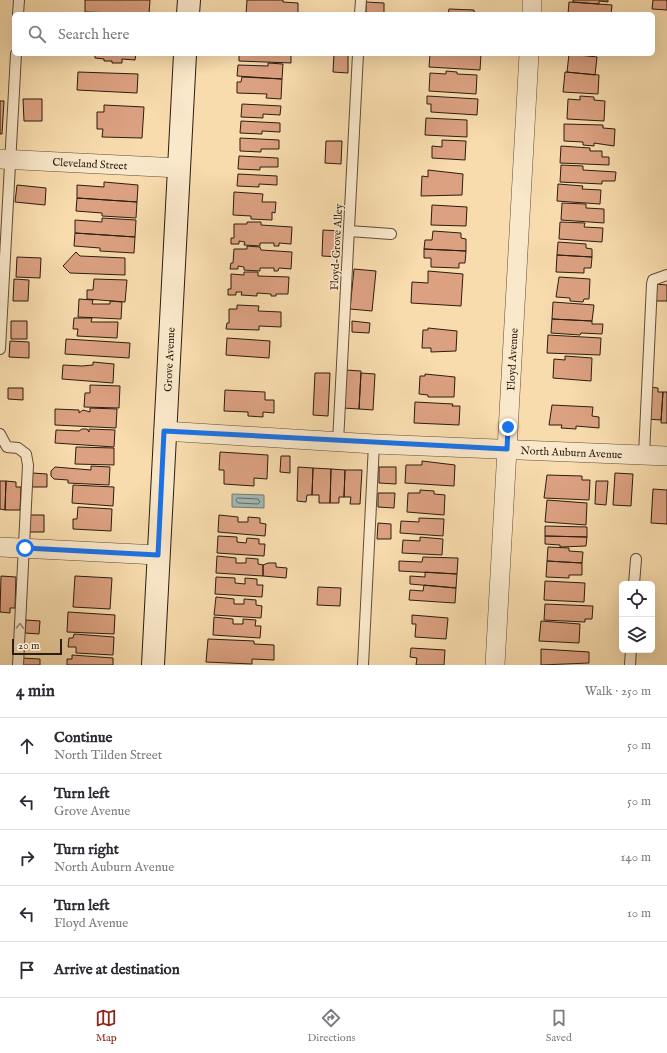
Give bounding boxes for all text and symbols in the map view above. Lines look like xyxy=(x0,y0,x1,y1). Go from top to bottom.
search box xyxy=(12,12,655,56)
icon: search xyxy=(26,23,48,45)
text: Search here xyxy=(58,25,129,44)
street label: Cleveland Street xyxy=(52,156,128,173)
street label: Floyd-Grove Alley xyxy=(328,203,346,291)
street label: Grove Avenue xyxy=(161,327,179,392)
street label: Floyd Avenue xyxy=(504,328,522,391)
route end xyxy=(499,418,517,436)
street label: North Auburn Avenue xyxy=(520,444,623,462)
route start xyxy=(16,539,34,557)
map controls xyxy=(619,581,655,653)
button: locate xyxy=(619,581,655,617)
button: layers xyxy=(619,617,655,653)
one-way arrow xyxy=(16,623,25,629)
scale bar xyxy=(12,637,62,656)
text: 20 m xyxy=(18,639,39,653)
text: 4 min xyxy=(16,681,55,702)
text: Walk · 250 m xyxy=(585,683,651,700)
text: Continue xyxy=(54,728,112,747)
icon: ahead xyxy=(16,735,38,757)
text: 50 m xyxy=(627,737,651,754)
text: North Tilden Street xyxy=(54,747,162,764)
text: Turn left xyxy=(54,784,110,803)
icon: left xyxy=(16,791,38,813)
text: 50 m xyxy=(627,793,651,810)
text: Grove Avenue xyxy=(54,803,130,820)
text: Turn right xyxy=(54,840,119,859)
icon: right xyxy=(16,847,38,869)
text: 140 m xyxy=(621,849,651,866)
text: North Auburn Avenue xyxy=(54,859,174,876)
text: Turn left xyxy=(54,896,110,915)
icon: left xyxy=(16,903,38,925)
text: 10 m xyxy=(627,905,651,922)
text: Floyd Avenue xyxy=(54,915,128,932)
icon: arrive xyxy=(16,959,38,981)
text: Arrive at destination xyxy=(54,960,180,979)
tab: Map xyxy=(95,1007,117,1045)
tab: Directions xyxy=(308,1007,355,1045)
tab: Saved xyxy=(546,1007,572,1045)

